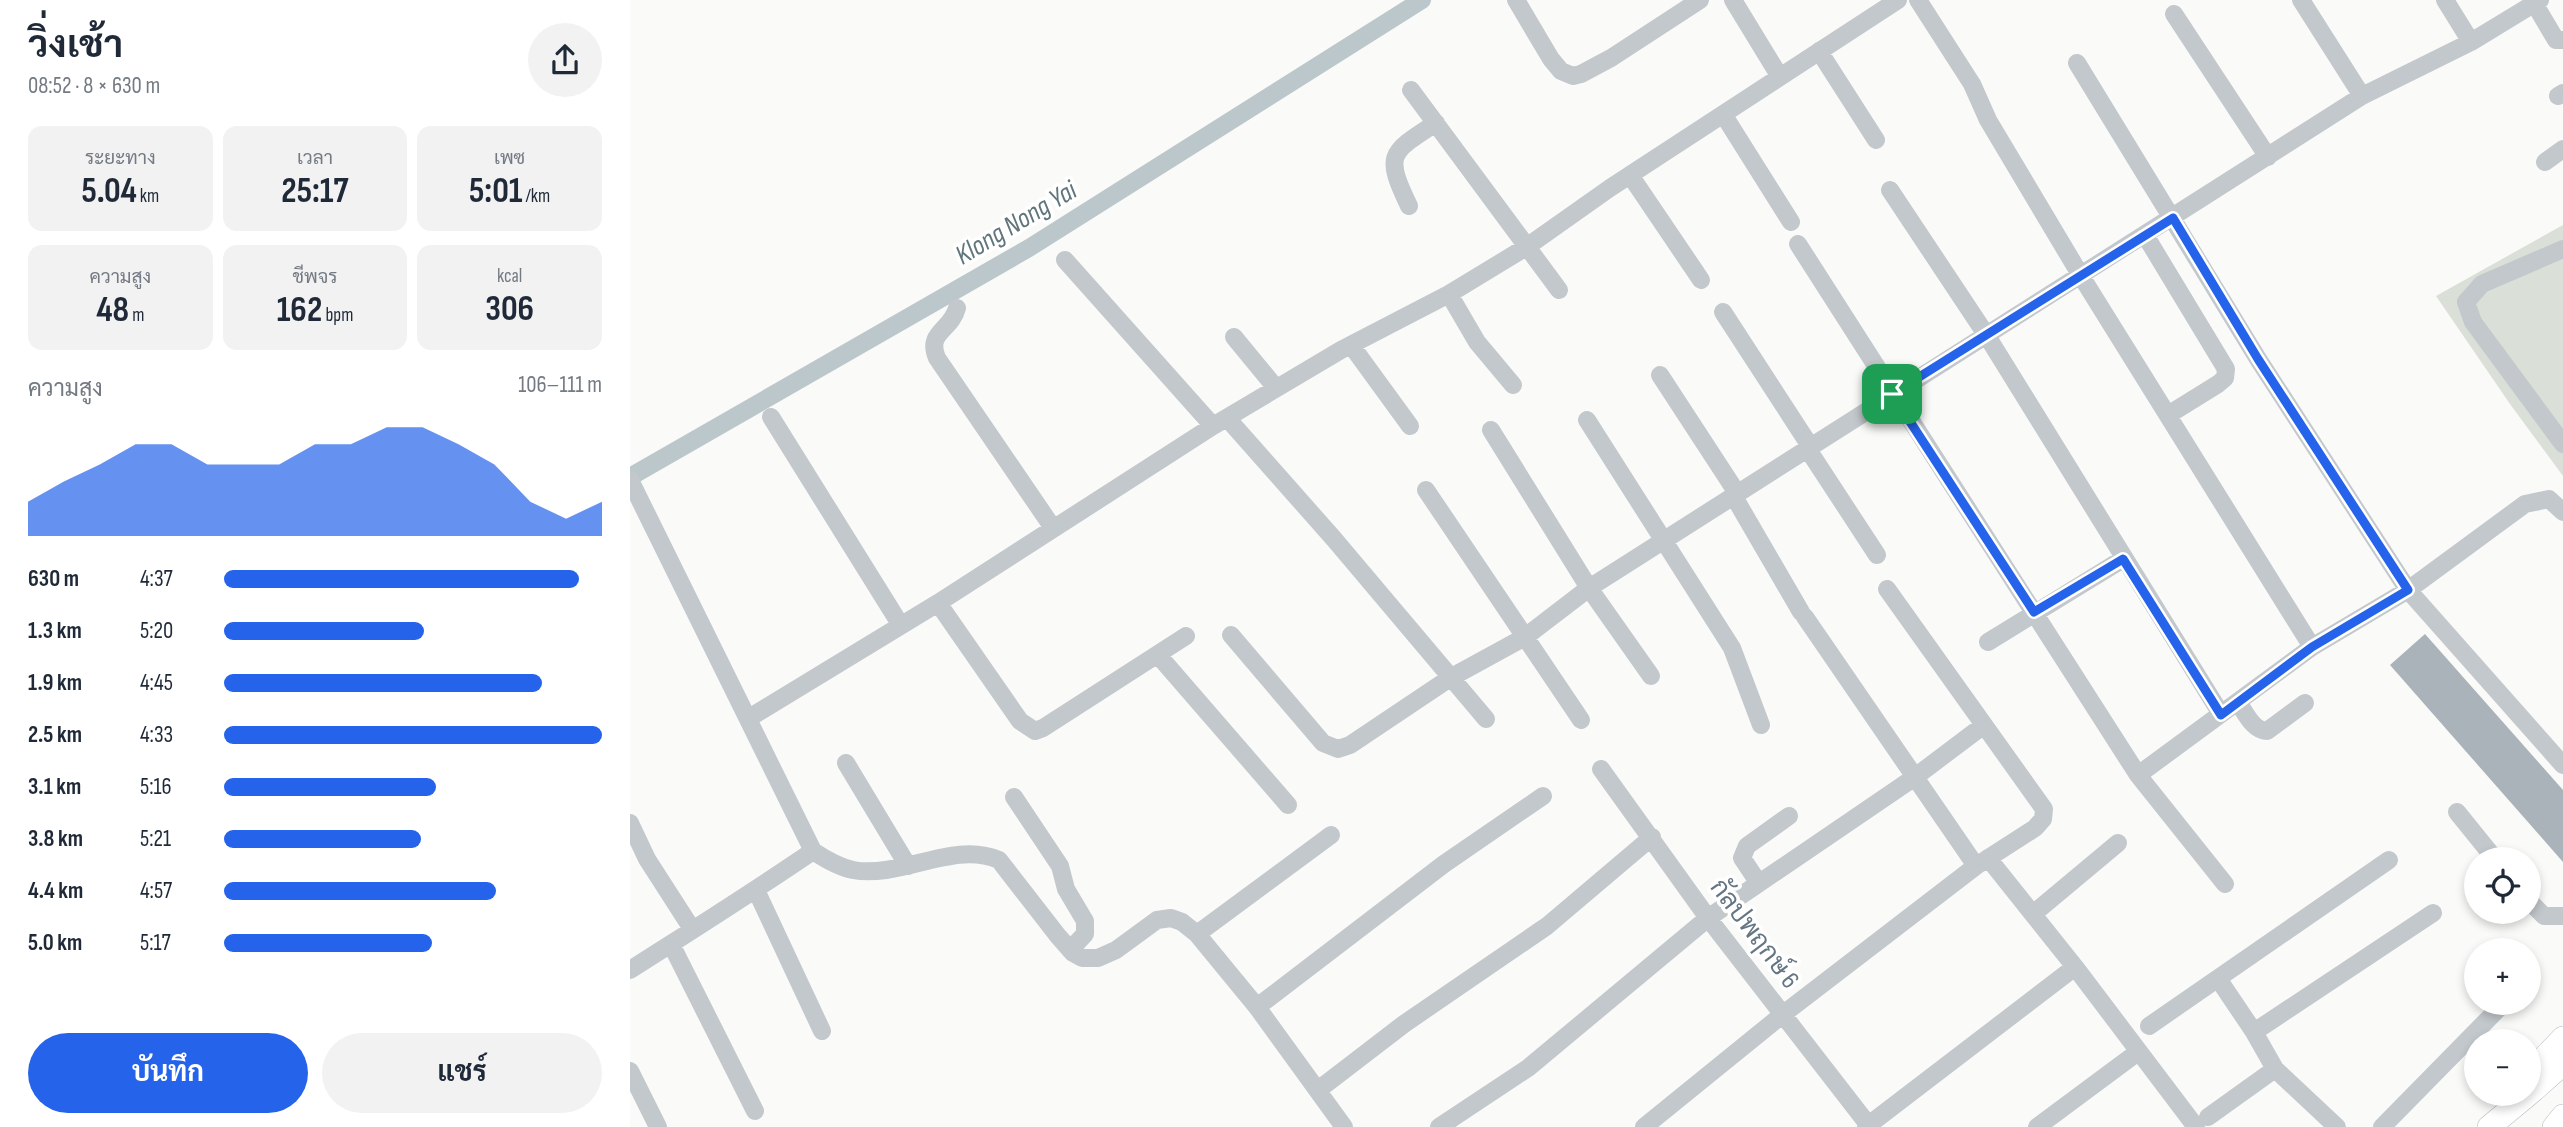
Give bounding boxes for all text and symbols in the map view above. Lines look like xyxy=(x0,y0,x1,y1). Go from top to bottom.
text: วิ่งเช้า xyxy=(28,23,123,68)
button: share xyxy=(528,23,602,97)
text: 08:52 · 8 × 630 m xyxy=(28,72,160,100)
text: ระยะทาง xyxy=(85,147,156,170)
text: เวลา xyxy=(297,147,333,170)
text: เพซ xyxy=(494,147,525,170)
text: 5.04 xyxy=(81,170,137,213)
text: 25:17 xyxy=(281,170,349,213)
text: 5:01 xyxy=(469,170,523,213)
water label: Klong Nong Yai xyxy=(949,173,1083,272)
text: km xyxy=(137,185,159,208)
text: /km xyxy=(523,185,550,208)
text: kcal xyxy=(497,265,522,288)
text: ความสูง xyxy=(89,266,151,289)
text: ชีพจร xyxy=(293,266,337,289)
text: 306 xyxy=(485,288,534,331)
text: 48 xyxy=(96,289,129,332)
text: 162 xyxy=(277,289,322,332)
text: m xyxy=(129,304,144,327)
text: bpm xyxy=(322,304,353,327)
pin xyxy=(1862,364,1922,424)
text: 106–111 m xyxy=(518,371,602,399)
text: ความสูง xyxy=(28,375,103,403)
icon: arrive xyxy=(1873,375,1911,413)
text: 630 m xyxy=(28,565,79,593)
text: 4:37 xyxy=(140,565,173,593)
text: 1.3 km xyxy=(28,617,82,645)
text: 5:20 xyxy=(140,617,173,645)
text: 1.9 km xyxy=(28,669,82,697)
text: 4:45 xyxy=(140,669,173,697)
text: 2.5 km xyxy=(28,721,82,749)
text: 4:33 xyxy=(140,721,173,749)
text: 3.1 km xyxy=(28,773,81,801)
text: 5:16 xyxy=(140,773,172,801)
text: 3.8 km xyxy=(28,825,83,853)
text: 5:21 xyxy=(140,825,171,853)
map controls xyxy=(2464,847,2541,1106)
button: locate xyxy=(2464,847,2541,924)
street label: กัลปพฤกษ์ 6 xyxy=(1703,871,1808,995)
text: 4.4 km xyxy=(28,877,83,905)
text: 4:57 xyxy=(140,877,172,905)
text: 5.0 km xyxy=(28,929,82,957)
text: 5:17 xyxy=(140,929,171,957)
button: + xyxy=(2464,938,2541,1015)
button: − xyxy=(2464,1029,2541,1106)
button: บันทึก xyxy=(28,1033,308,1113)
button: แชร์ xyxy=(322,1033,602,1113)

